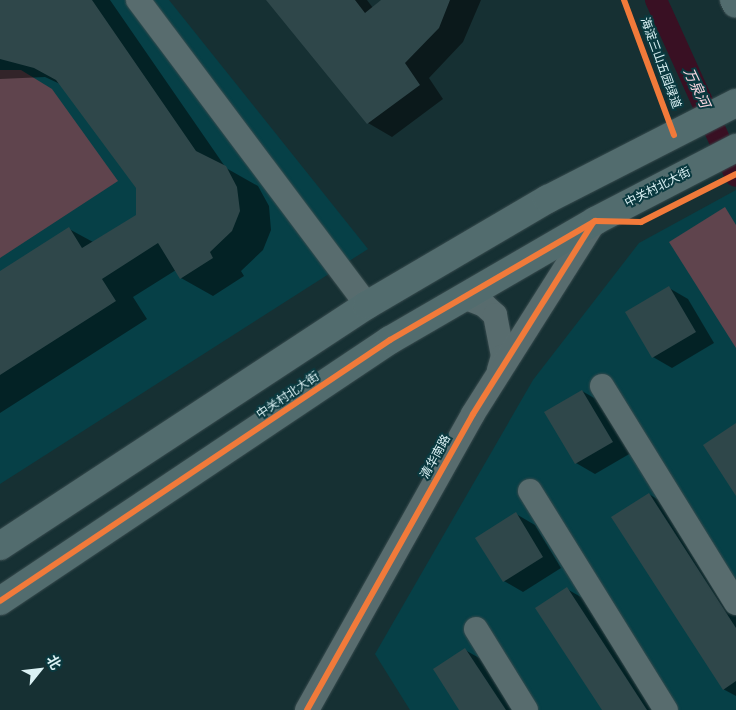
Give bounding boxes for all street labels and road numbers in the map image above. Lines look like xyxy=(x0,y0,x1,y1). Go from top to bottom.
street label: 海淀三山五园绿道 xyxy=(637,15,683,111)
street label: 中关村北大街 xyxy=(623,165,693,211)
street label: 中关村北大街 xyxy=(254,370,322,422)
street label: 清华南路 xyxy=(418,433,454,481)

